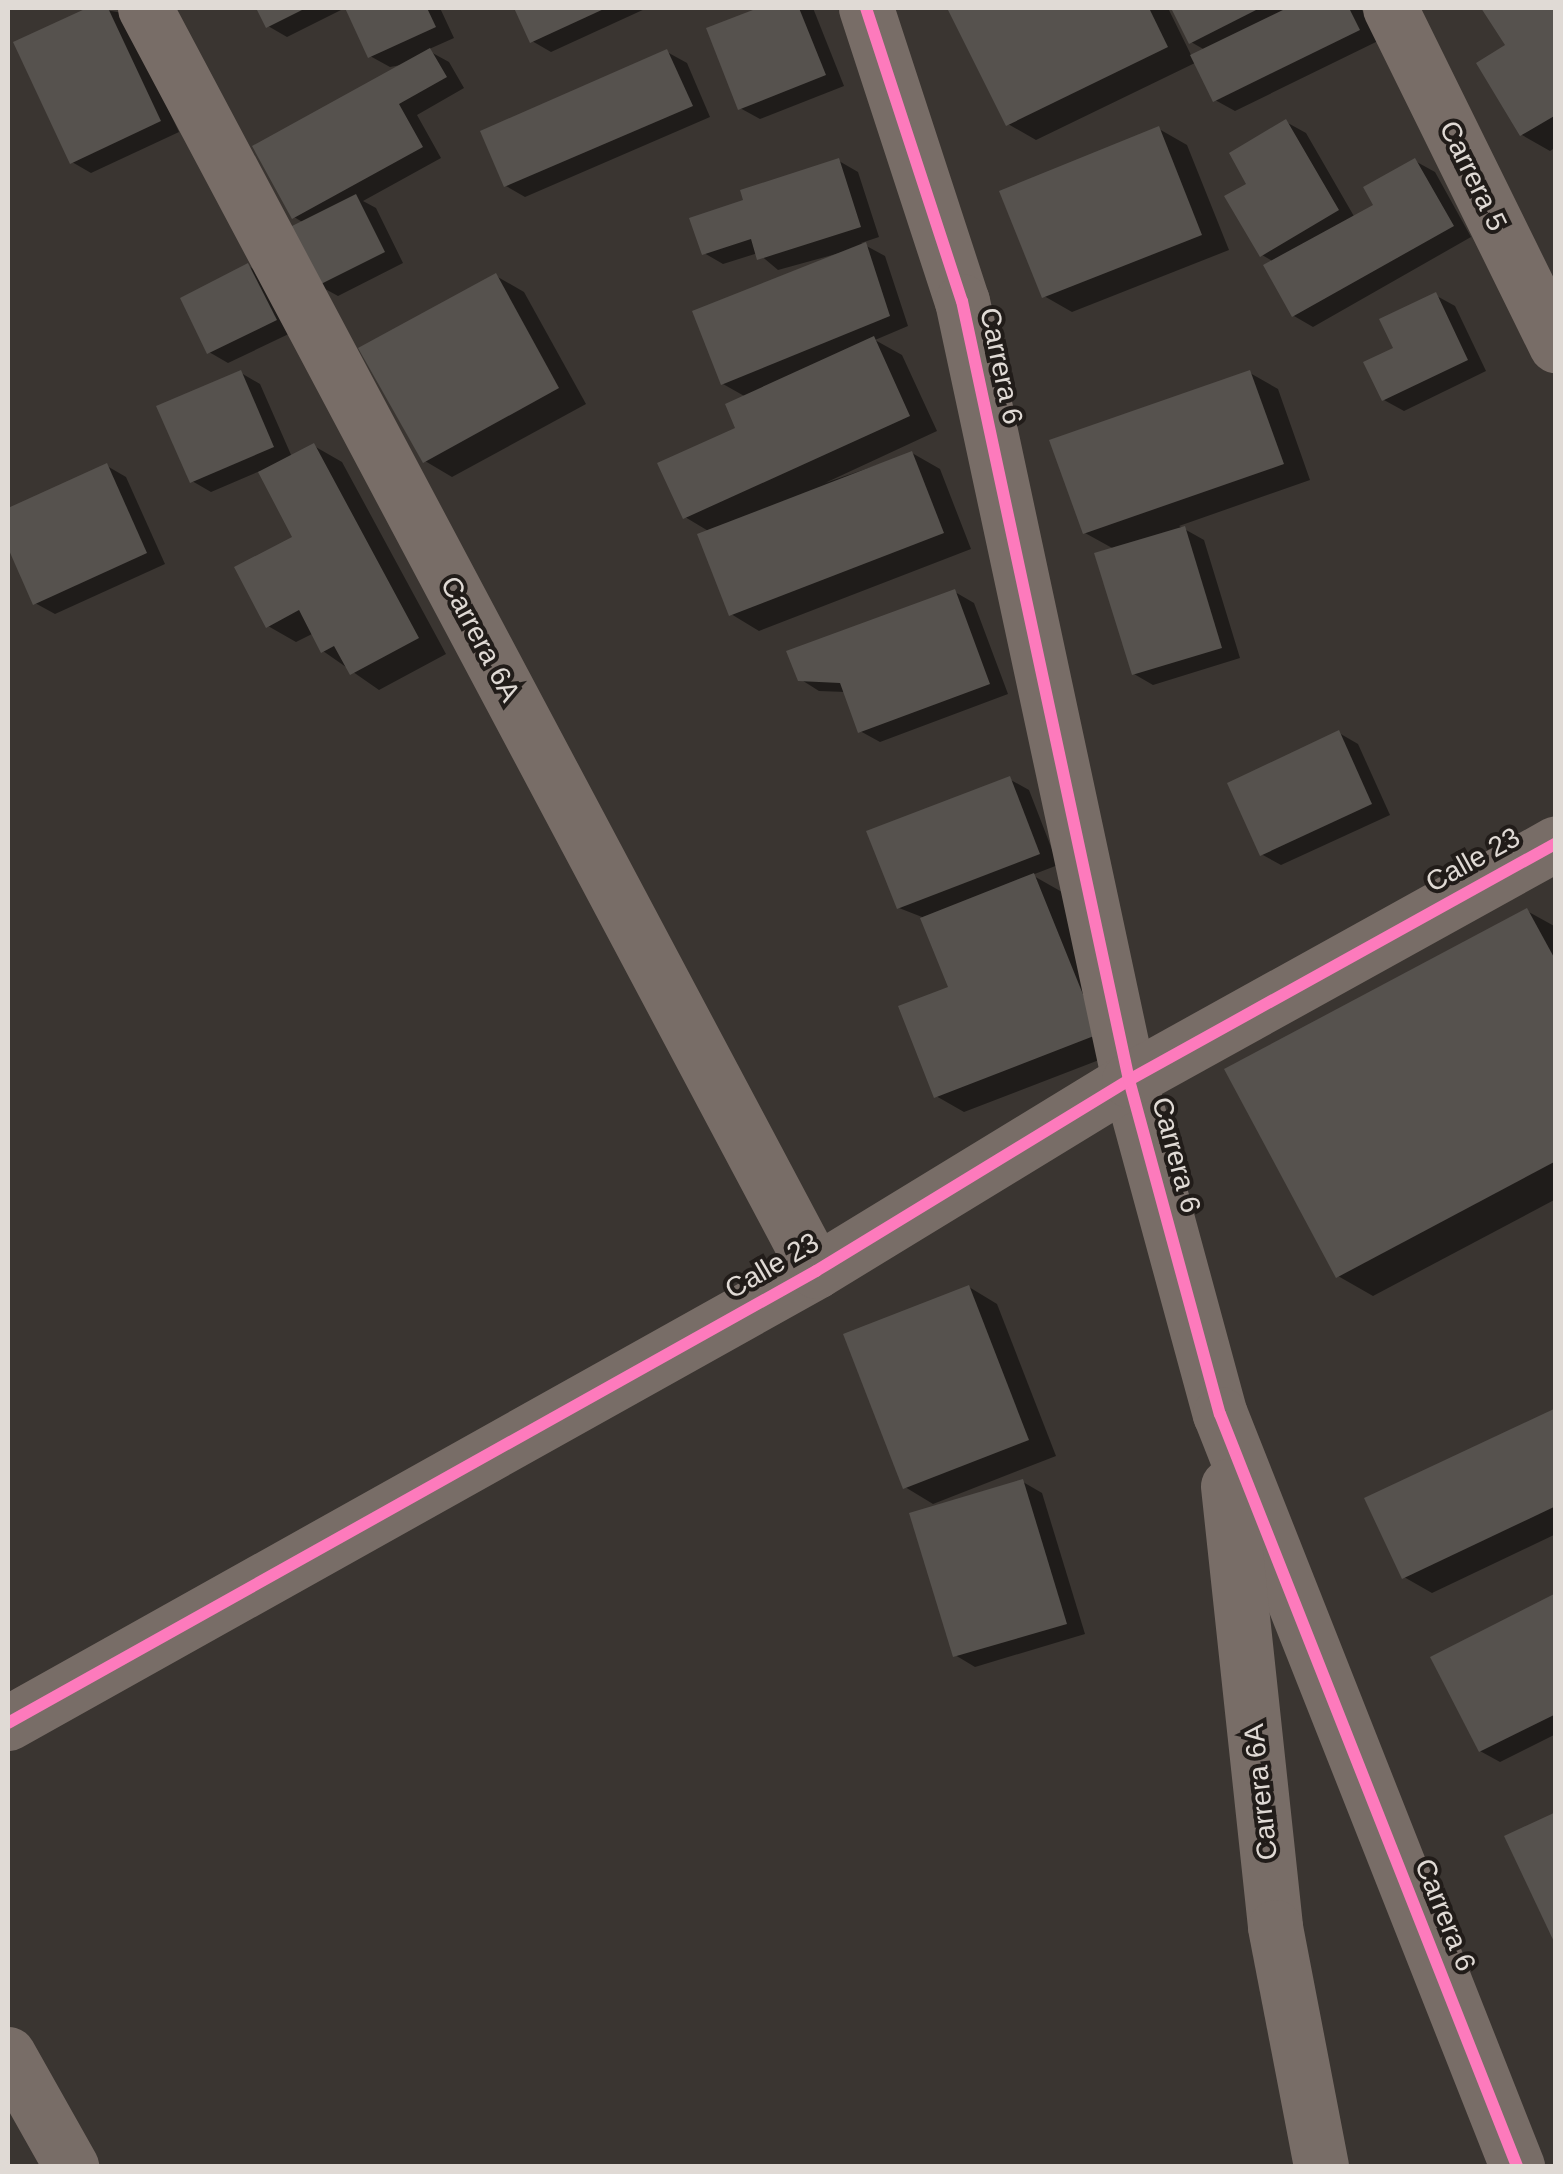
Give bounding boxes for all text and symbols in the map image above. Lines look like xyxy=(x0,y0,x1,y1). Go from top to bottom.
street label: Carrera 5 xyxy=(1432,115,1514,237)
street label: Carrera 6 xyxy=(972,305,1030,427)
street label: Carrera 6A xyxy=(433,571,527,707)
street label: Calle 23 xyxy=(1420,820,1526,900)
street label: Carrera 6 xyxy=(1144,1094,1208,1216)
street label: Calle 23 xyxy=(719,1226,825,1306)
street label: Carrera 6A xyxy=(1237,1722,1285,1862)
street label: Carrera 6 xyxy=(1407,1854,1483,1976)

